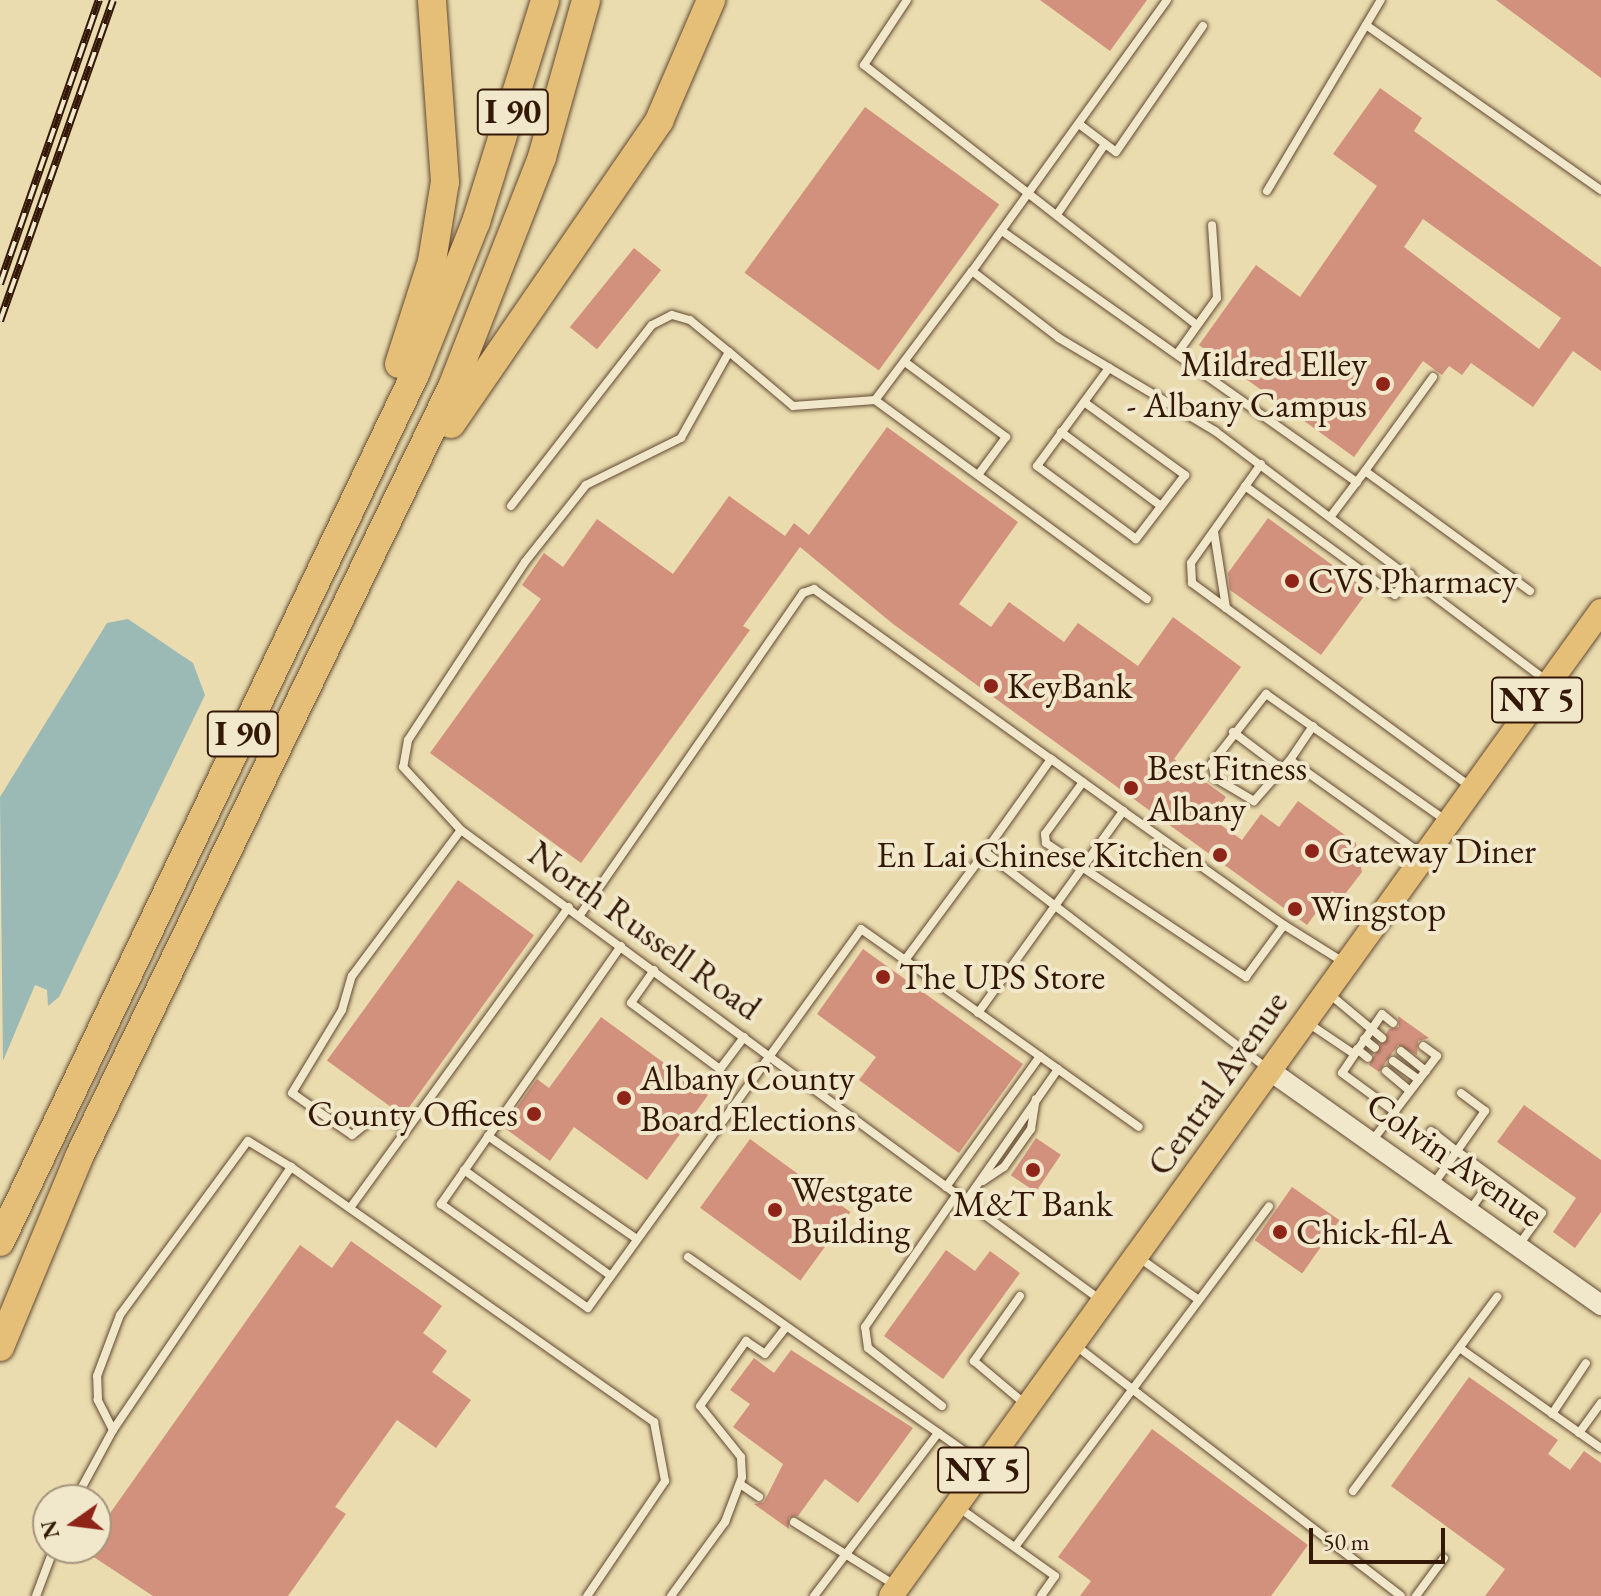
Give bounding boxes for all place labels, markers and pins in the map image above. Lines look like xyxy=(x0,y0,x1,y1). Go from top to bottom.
place label: Mildred Elley - Albany Campus xyxy=(1126,341,1367,426)
marker: Mildred Elley - Albany Campus xyxy=(1374,375,1392,393)
place label: CVS Pharmacy xyxy=(1308,559,1517,603)
marker: CVS Pharmacy xyxy=(1283,572,1301,590)
place label: KeyBank xyxy=(1007,664,1133,708)
marker: KeyBank xyxy=(982,677,1000,695)
place label: Best Fitness Albany xyxy=(1147,745,1307,830)
marker: Best Fitness Albany xyxy=(1122,779,1140,797)
place label: Gateway Diner xyxy=(1328,829,1536,873)
place label: En Lai Chinese Kitchen xyxy=(876,833,1204,877)
marker: Gateway Diner xyxy=(1303,842,1321,860)
marker: En Lai Chinese Kitchen xyxy=(1211,846,1229,864)
place label: Wingstop xyxy=(1311,887,1446,931)
marker: Wingstop xyxy=(1286,900,1304,918)
place label: The UPS Store xyxy=(899,955,1105,999)
marker: The UPS Store xyxy=(874,968,892,986)
place label: Albany County Board Elections xyxy=(640,1055,856,1140)
marker: Albany County Board Elections xyxy=(615,1089,633,1107)
place label: County Offices xyxy=(307,1092,518,1136)
marker: County Offices xyxy=(525,1105,543,1123)
marker: M&T Bank xyxy=(1024,1161,1042,1179)
place label: Westgate Building xyxy=(791,1167,913,1252)
place label: M&T Bank xyxy=(953,1182,1113,1226)
marker: Westgate Building xyxy=(766,1201,784,1219)
place label: Chick-fil-A xyxy=(1296,1210,1452,1254)
marker: Chick-fil-A xyxy=(1271,1223,1289,1241)

